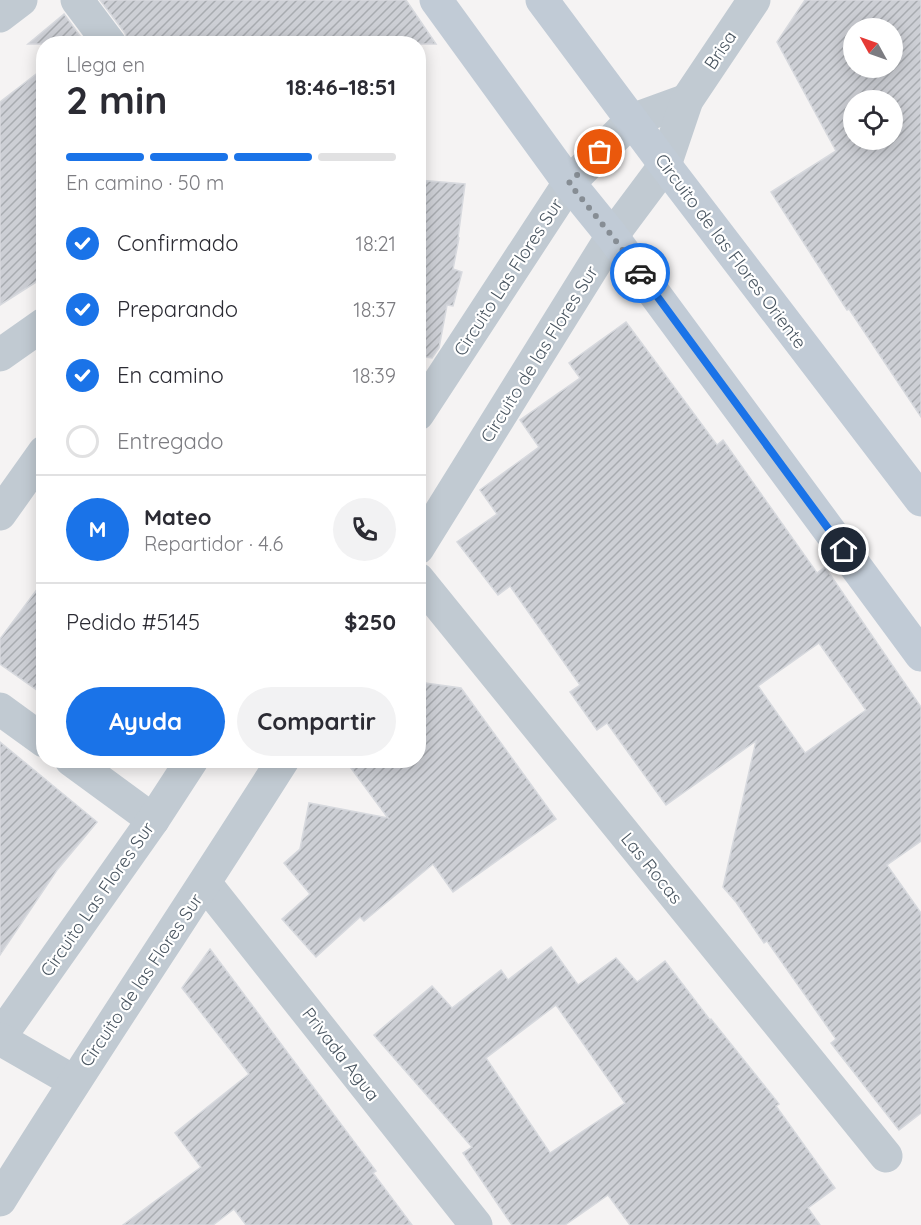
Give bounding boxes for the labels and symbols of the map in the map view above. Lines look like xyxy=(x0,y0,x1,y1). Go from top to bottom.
north arrow xyxy=(843,18,903,78)
street label: Brisa xyxy=(699,26,741,74)
pin xyxy=(574,126,625,177)
street label: Circuito de las Flores Oriente xyxy=(650,149,812,353)
street label: Circuito Las Flores Sur xyxy=(448,194,568,360)
courier xyxy=(610,243,670,303)
street label: Circuito de las Flores Sur xyxy=(475,261,603,447)
pin xyxy=(818,524,869,575)
street label: Circuito Las Flores Sur xyxy=(35,817,159,981)
street label: Las Rocas xyxy=(616,828,688,908)
street label: Circuito de las Flores Sur xyxy=(74,889,208,1071)
street label: Privada Agua xyxy=(297,1003,385,1105)

